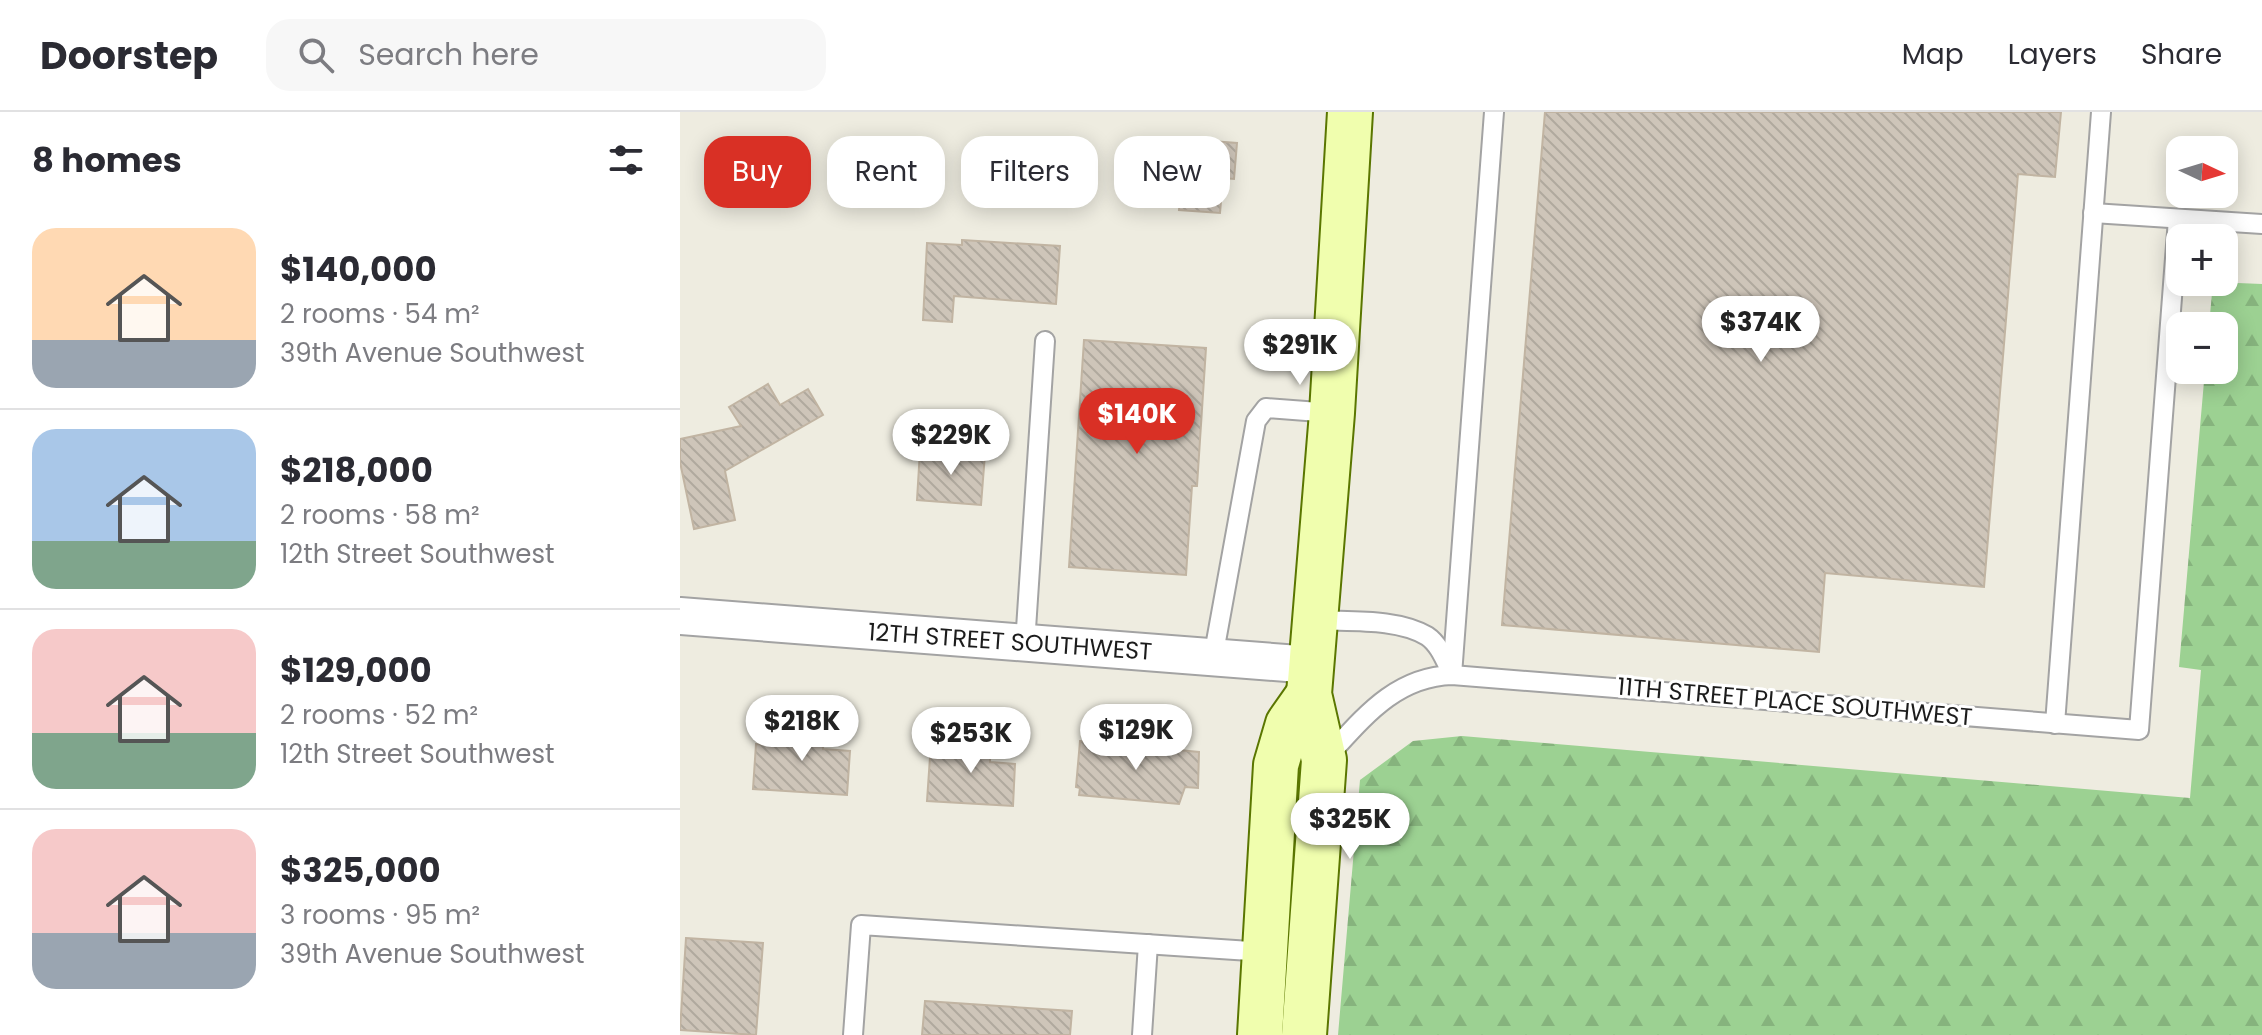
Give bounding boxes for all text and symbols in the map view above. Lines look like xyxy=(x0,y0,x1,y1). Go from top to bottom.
search box xyxy=(266,19,826,91)
text: Doorstep xyxy=(40,29,218,82)
icon: search xyxy=(294,33,338,77)
text: Search here xyxy=(358,33,539,76)
text: Map xyxy=(1902,35,1964,74)
text: Layers xyxy=(2008,35,2097,74)
text: Share xyxy=(2141,35,2222,74)
text: 8 homes xyxy=(32,136,182,184)
chip: Buy xyxy=(704,136,811,208)
chip: Rent xyxy=(827,136,945,208)
chip: Filters xyxy=(961,136,1098,208)
chip: New xyxy=(1114,136,1230,208)
north arrow xyxy=(2166,136,2238,208)
map controls xyxy=(2166,136,2238,384)
icon: filters xyxy=(604,138,648,182)
button: + xyxy=(2166,224,2238,296)
text: $140,000 xyxy=(280,245,437,293)
icon: home xyxy=(96,260,192,356)
text: 2 rooms · 54 m² xyxy=(280,296,480,332)
pin: $374K xyxy=(1705,296,1817,364)
text: $374K xyxy=(1720,304,1802,340)
button: − xyxy=(2166,312,2238,384)
pin: $291K xyxy=(1244,319,1356,387)
text: $291K xyxy=(1262,327,1338,363)
text: 39th Avenue Southwest xyxy=(280,335,584,371)
pin: $140K xyxy=(1081,388,1193,456)
text: $140K xyxy=(1097,396,1177,432)
pin: $229K xyxy=(895,409,1007,477)
text: $229K xyxy=(911,417,991,453)
text: $218,000 xyxy=(280,446,433,494)
icon: home xyxy=(96,461,192,557)
text: 2 rooms · 58 m² xyxy=(280,497,480,533)
text: 12th Street Southwest xyxy=(280,536,555,572)
street label: 12TH STREET SOUTHWEST xyxy=(867,615,1153,668)
text: $129,000 xyxy=(280,646,432,694)
icon: home xyxy=(96,661,192,757)
street label: 11TH STREET PLACE SOUTHWEST xyxy=(1616,670,1974,733)
pin: $218K xyxy=(746,695,858,763)
text: 2 rooms · 52 m² xyxy=(280,697,478,733)
text: $218K xyxy=(764,703,840,739)
pin: $129K xyxy=(1080,704,1192,772)
pin: $253K xyxy=(915,707,1027,775)
text: $129K xyxy=(1098,712,1174,748)
text: $253K xyxy=(930,715,1012,751)
text: 12th Street Southwest xyxy=(280,736,555,772)
pin: $325K xyxy=(1294,793,1406,861)
text: $325K xyxy=(1309,801,1391,837)
text: $325,000 xyxy=(280,846,441,894)
icon: home xyxy=(96,861,192,957)
text: 3 rooms · 95 m² xyxy=(280,897,480,933)
text: 39th Avenue Southwest xyxy=(280,936,584,972)

